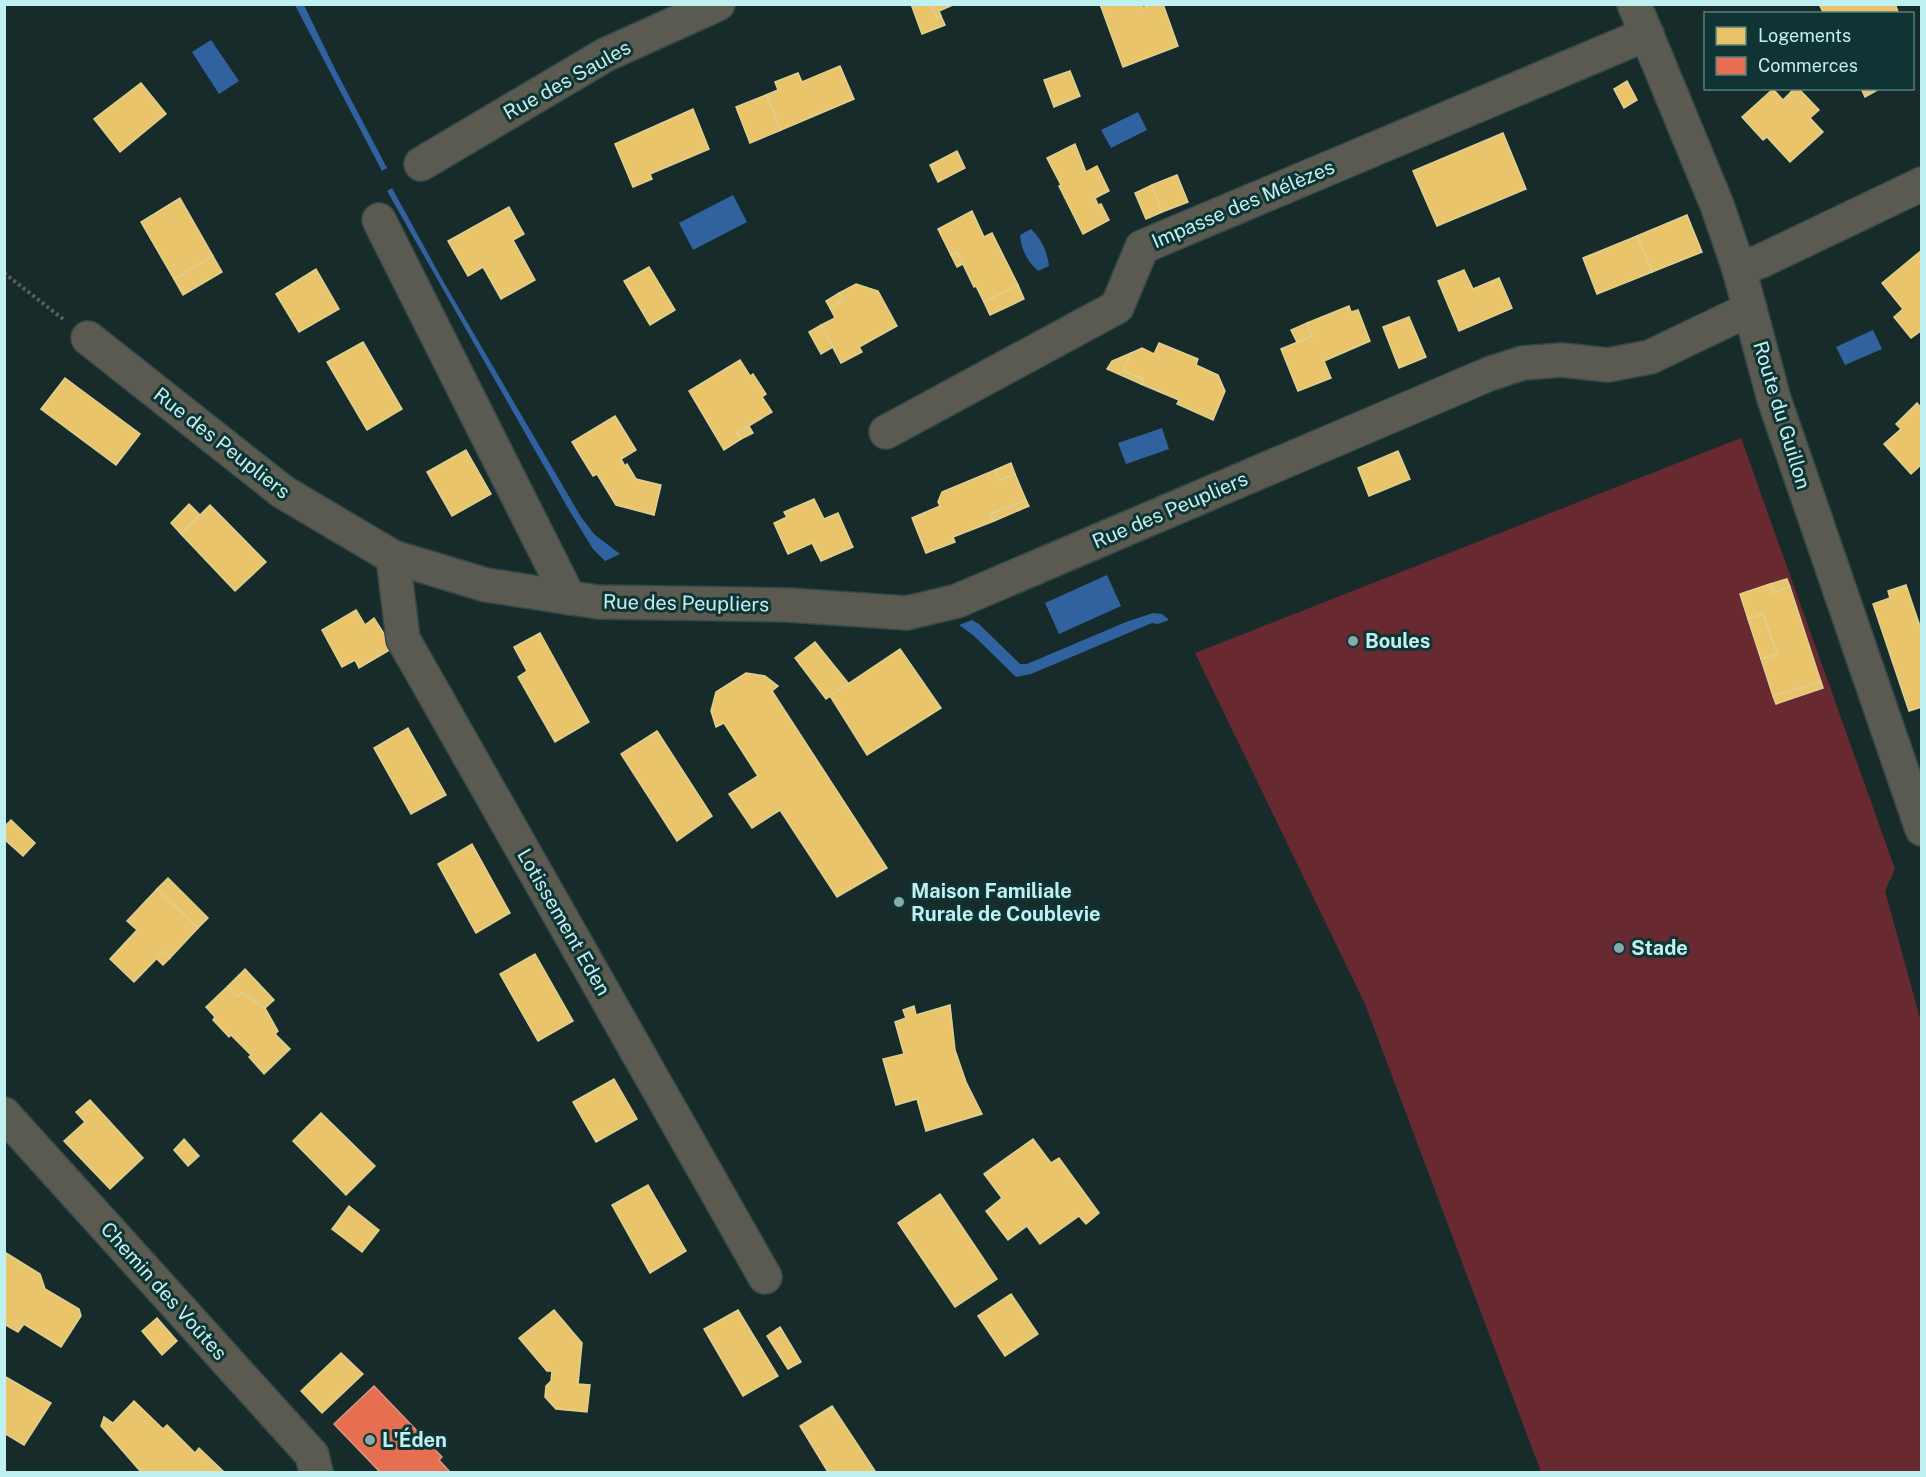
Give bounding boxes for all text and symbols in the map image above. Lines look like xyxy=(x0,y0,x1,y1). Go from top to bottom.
legend xyxy=(1704,12,1914,90)
text: Logements xyxy=(1758,25,1851,46)
street label: Rue des Saules xyxy=(499,35,635,125)
text: Commerces xyxy=(1758,55,1858,76)
street label: Impasse des Mélèzes xyxy=(1148,155,1338,253)
street label: Route du Guillon xyxy=(1748,338,1816,492)
street label: Rue des Peupliers xyxy=(149,382,295,504)
street label: Rue des Peupliers xyxy=(1089,466,1251,554)
street label: Rue des Peupliers xyxy=(603,590,769,616)
place label: Boules xyxy=(1365,629,1430,653)
marker: Boules xyxy=(1346,634,1360,648)
street label: Lotissement Eden xyxy=(512,844,616,1000)
place label: Maison Familiale Rurale de Coublevie xyxy=(911,879,1101,926)
marker: Maison Familiale Rurale de Coublevie xyxy=(892,895,906,909)
place label: Stade xyxy=(1631,936,1688,960)
marker: Stade xyxy=(1612,941,1626,955)
street label: Chemin des Voûtes xyxy=(96,1217,232,1365)
place label: L'Éden xyxy=(382,1427,447,1452)
marker: L'Éden xyxy=(363,1433,377,1447)

